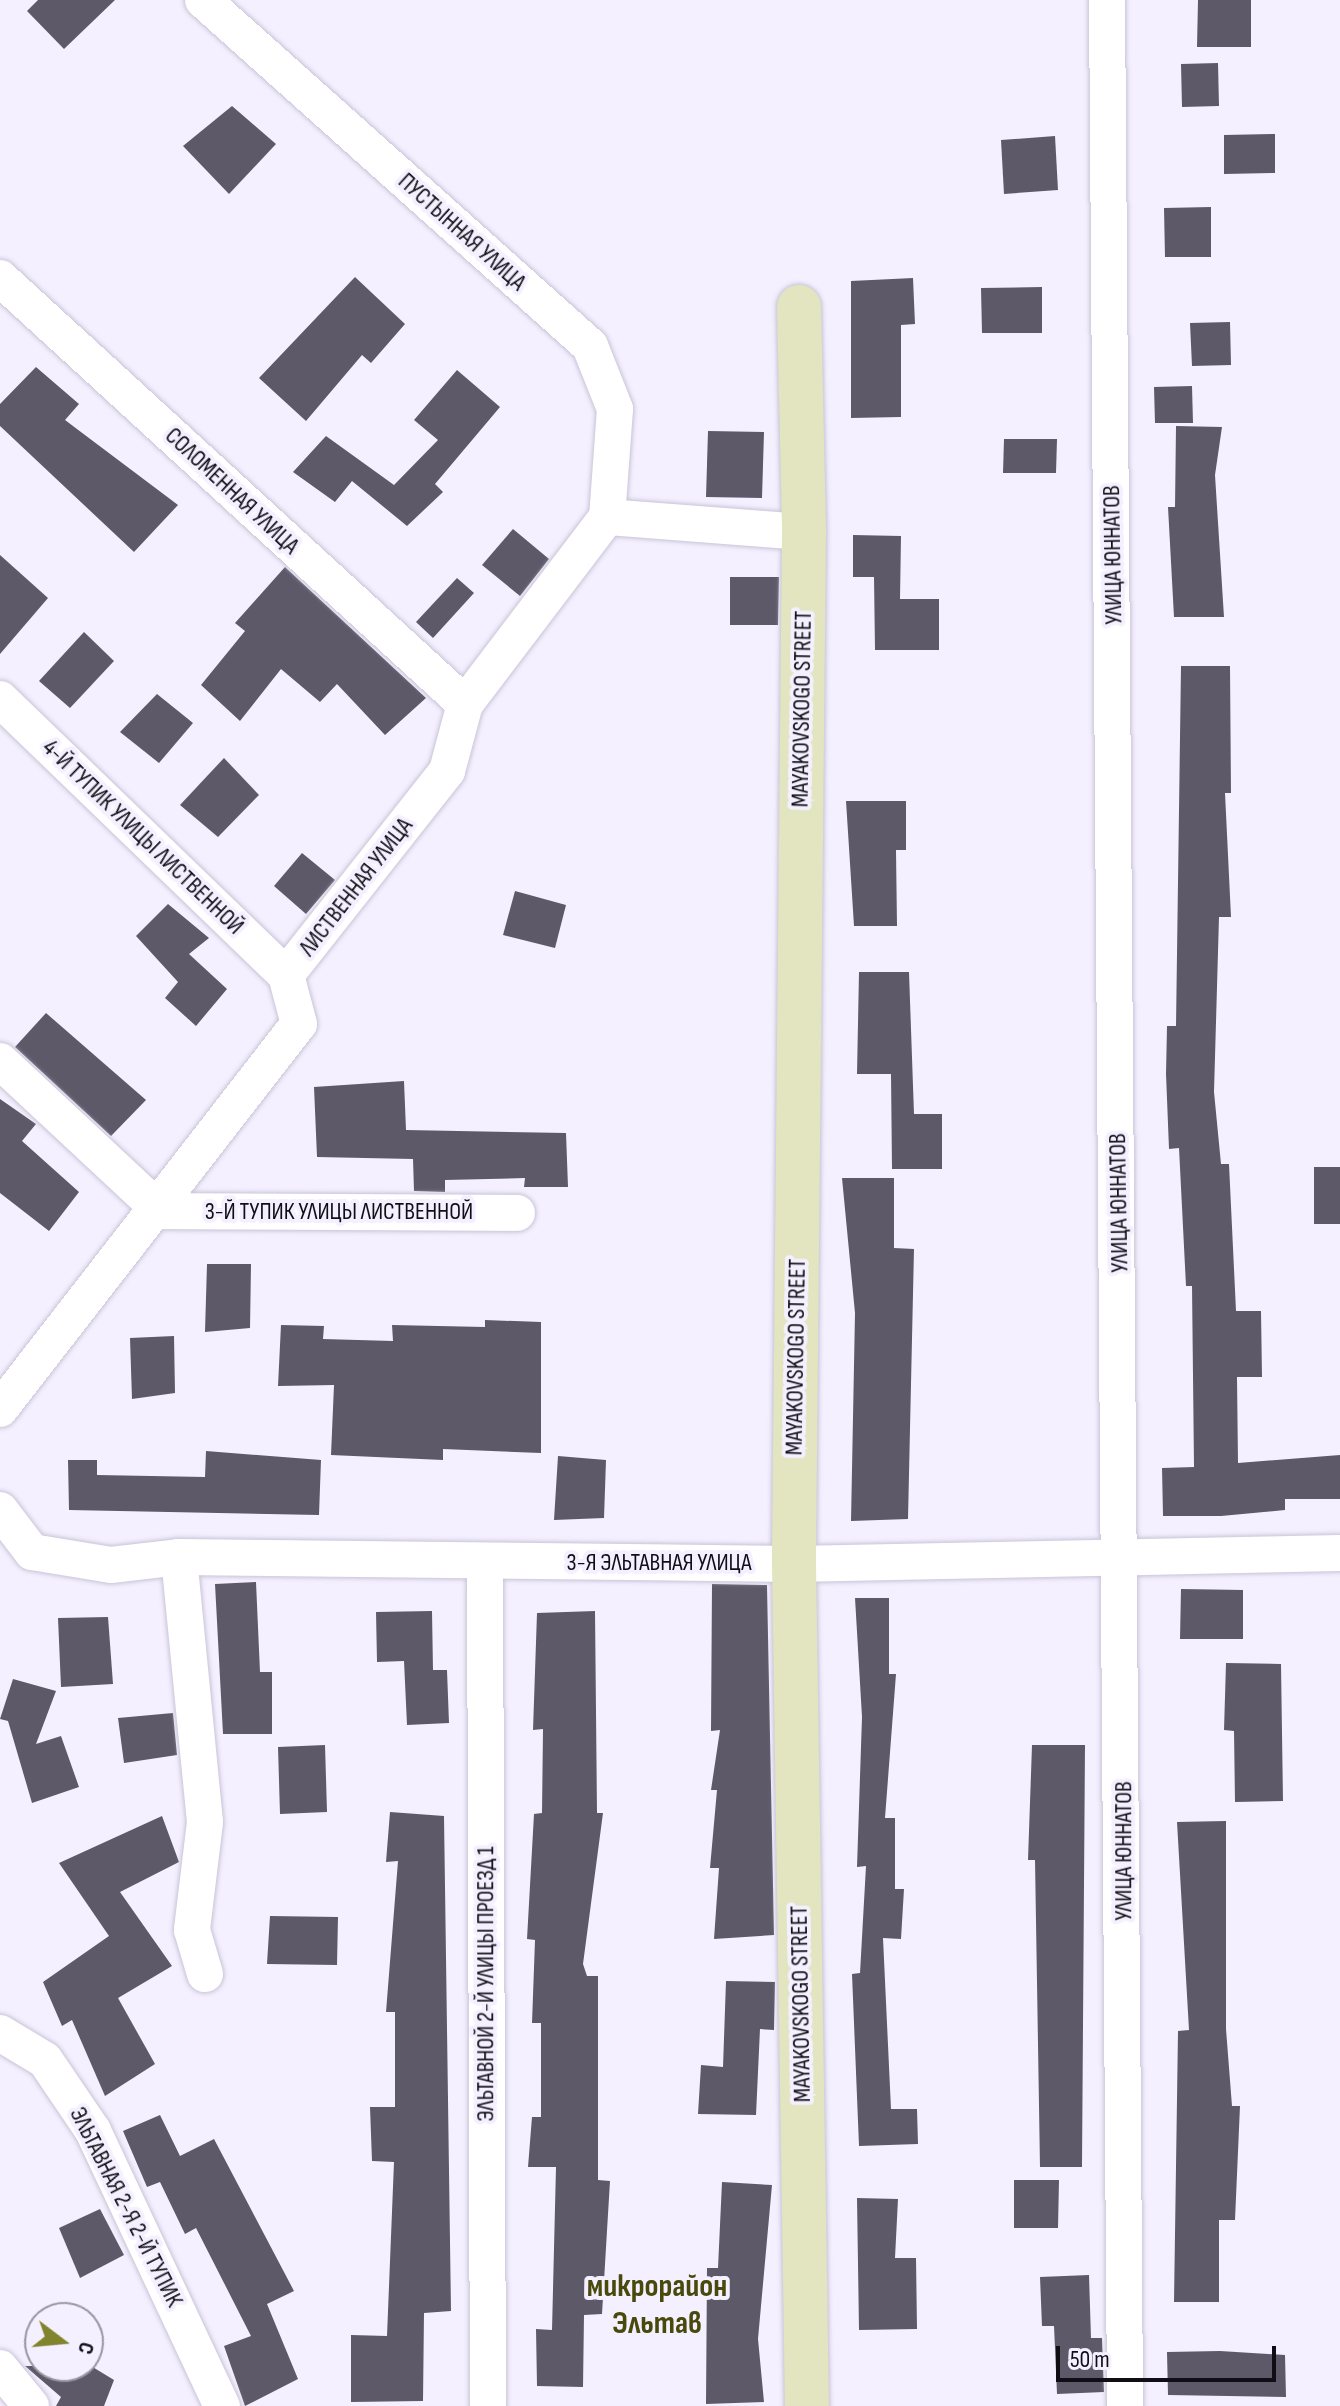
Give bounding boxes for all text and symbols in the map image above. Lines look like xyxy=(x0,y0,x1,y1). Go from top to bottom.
street label: ПУСТЫННАЯ УЛИЦА xyxy=(392,167,532,297)
street label: СОЛОМЕННАЯ УЛИЦА xyxy=(159,422,305,560)
street label: УЛИЦА ЮННАТОВ xyxy=(1097,485,1129,625)
street label: MAYAKOVSKOGO STREET xyxy=(786,610,818,808)
street label: 4-Й ТУПИК УЛИЦЫ ЛИСТВЕННОЙ xyxy=(36,733,250,941)
street label: ЛИСТВЕННАЯ УЛИЦА xyxy=(293,812,419,962)
street label: УЛИЦА ЮННАТОВ xyxy=(1103,1133,1135,1273)
street label: 3-Й ТУПИК УЛИЦЫ ЛИСТВЕННОЙ xyxy=(205,1198,473,1226)
street label: MAYAKOVSKOGO STREET xyxy=(780,1258,812,1456)
street label: 3-Я ЭЛЬТАВНАЯ УЛИЦА xyxy=(567,1549,751,1577)
street label: УЛИЦА ЮННАТОВ xyxy=(1110,1781,1138,1921)
street label: ЭЛЬТАВНОЙ 2-Й УЛИЦЫ ПРОЕЗД 1 xyxy=(472,1846,500,2122)
street label: MAYAKOVSKOGO STREET xyxy=(785,1905,817,2103)
street label: ЭЛЬТАВНАЯ 2-Я 2-Й ТУПИК xyxy=(63,2102,189,2312)
district label: микрорайон Эльтав xyxy=(587,2269,727,2344)
north arrow xyxy=(24,2302,104,2382)
scale bar xyxy=(1060,2330,1280,2380)
text: С xyxy=(71,2339,100,2357)
text: 50 m xyxy=(1070,2345,1110,2374)

